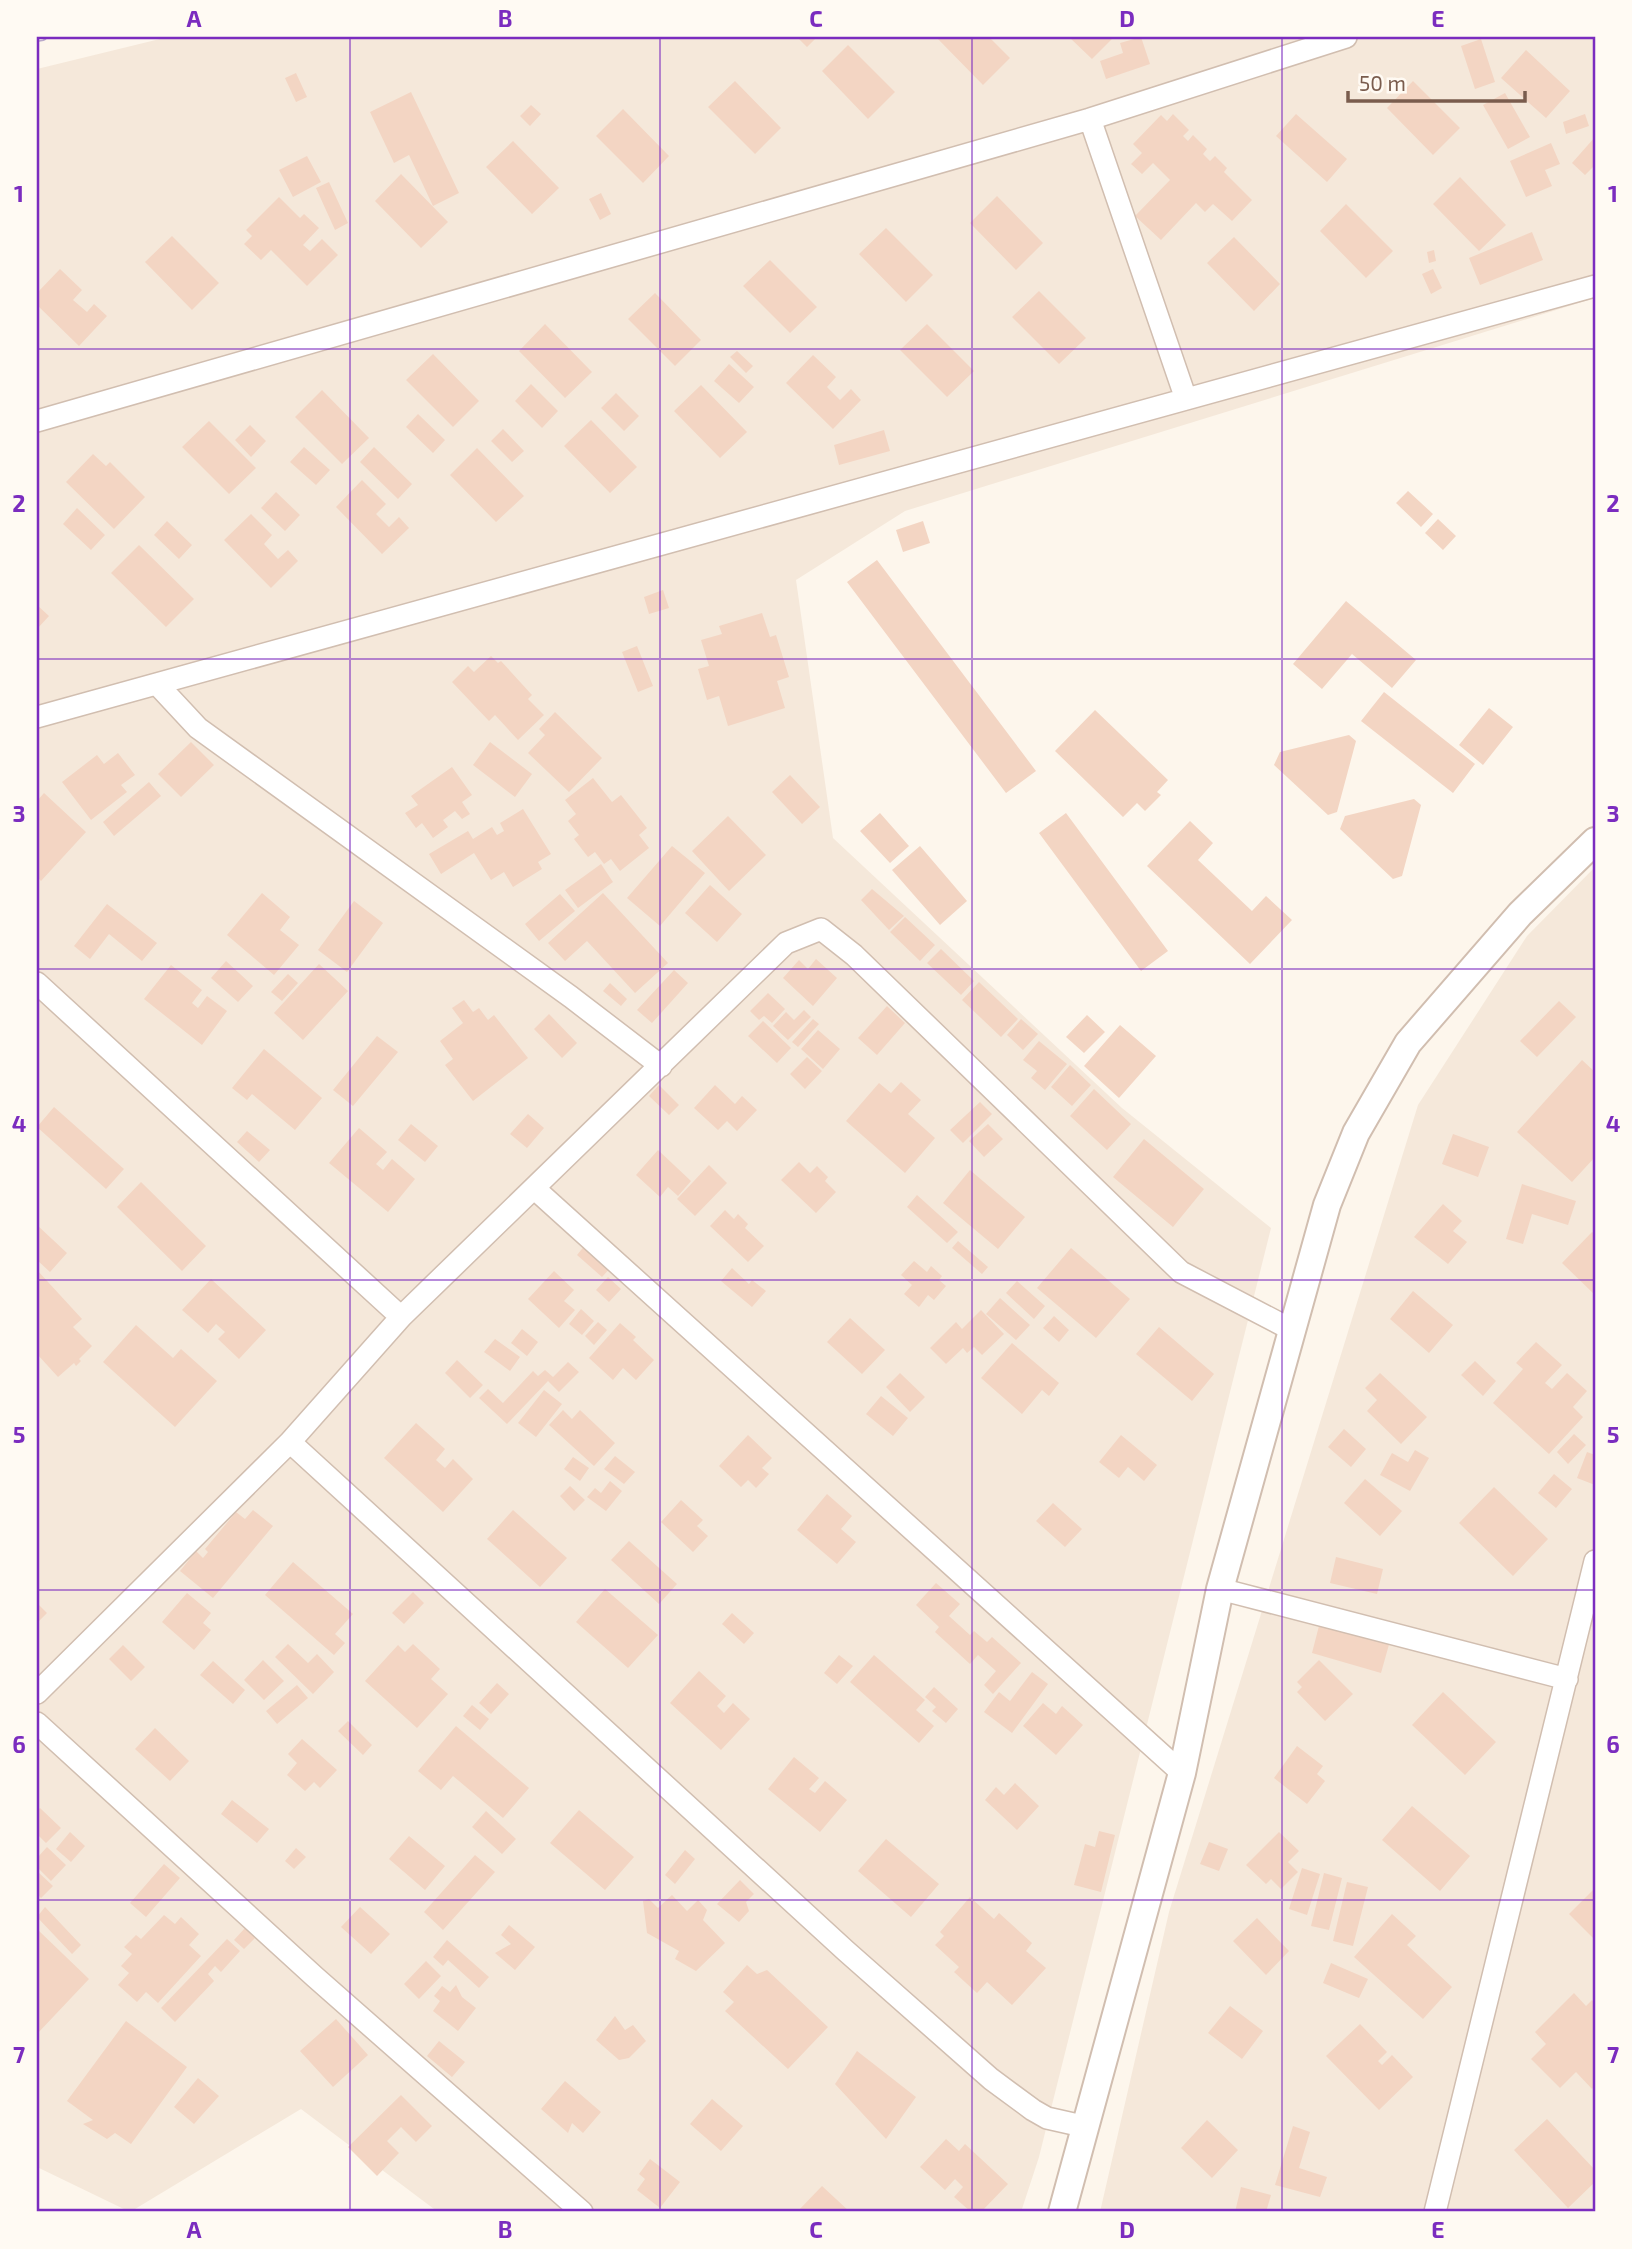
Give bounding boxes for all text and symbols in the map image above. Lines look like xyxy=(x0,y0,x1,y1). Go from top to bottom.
text: A xyxy=(186,4,202,32)
text: B xyxy=(498,4,512,32)
text: C xyxy=(809,4,823,32)
text: D xyxy=(1119,4,1135,32)
text: E xyxy=(1431,4,1445,32)
scale bar xyxy=(1348,60,1525,104)
text: 50 m xyxy=(1359,70,1406,95)
text: 1 xyxy=(14,179,24,207)
text: 1 xyxy=(1608,179,1618,207)
text: 2 xyxy=(12,489,26,517)
text: 2 xyxy=(1606,489,1620,517)
text: 3 xyxy=(12,799,26,827)
text: 3 xyxy=(1606,799,1620,827)
text: 4 xyxy=(12,1109,26,1137)
text: 4 xyxy=(1606,1109,1620,1137)
text: 5 xyxy=(13,1420,25,1448)
text: 5 xyxy=(1607,1420,1619,1448)
text: 6 xyxy=(12,1730,26,1758)
text: 6 xyxy=(1606,1730,1620,1758)
text: 7 xyxy=(13,2040,25,2068)
text: 7 xyxy=(1607,2040,1619,2068)
text: A xyxy=(186,2215,202,2243)
text: B xyxy=(498,2215,512,2243)
text: C xyxy=(809,2215,823,2243)
text: D xyxy=(1119,2215,1135,2243)
text: E xyxy=(1431,2215,1445,2243)

